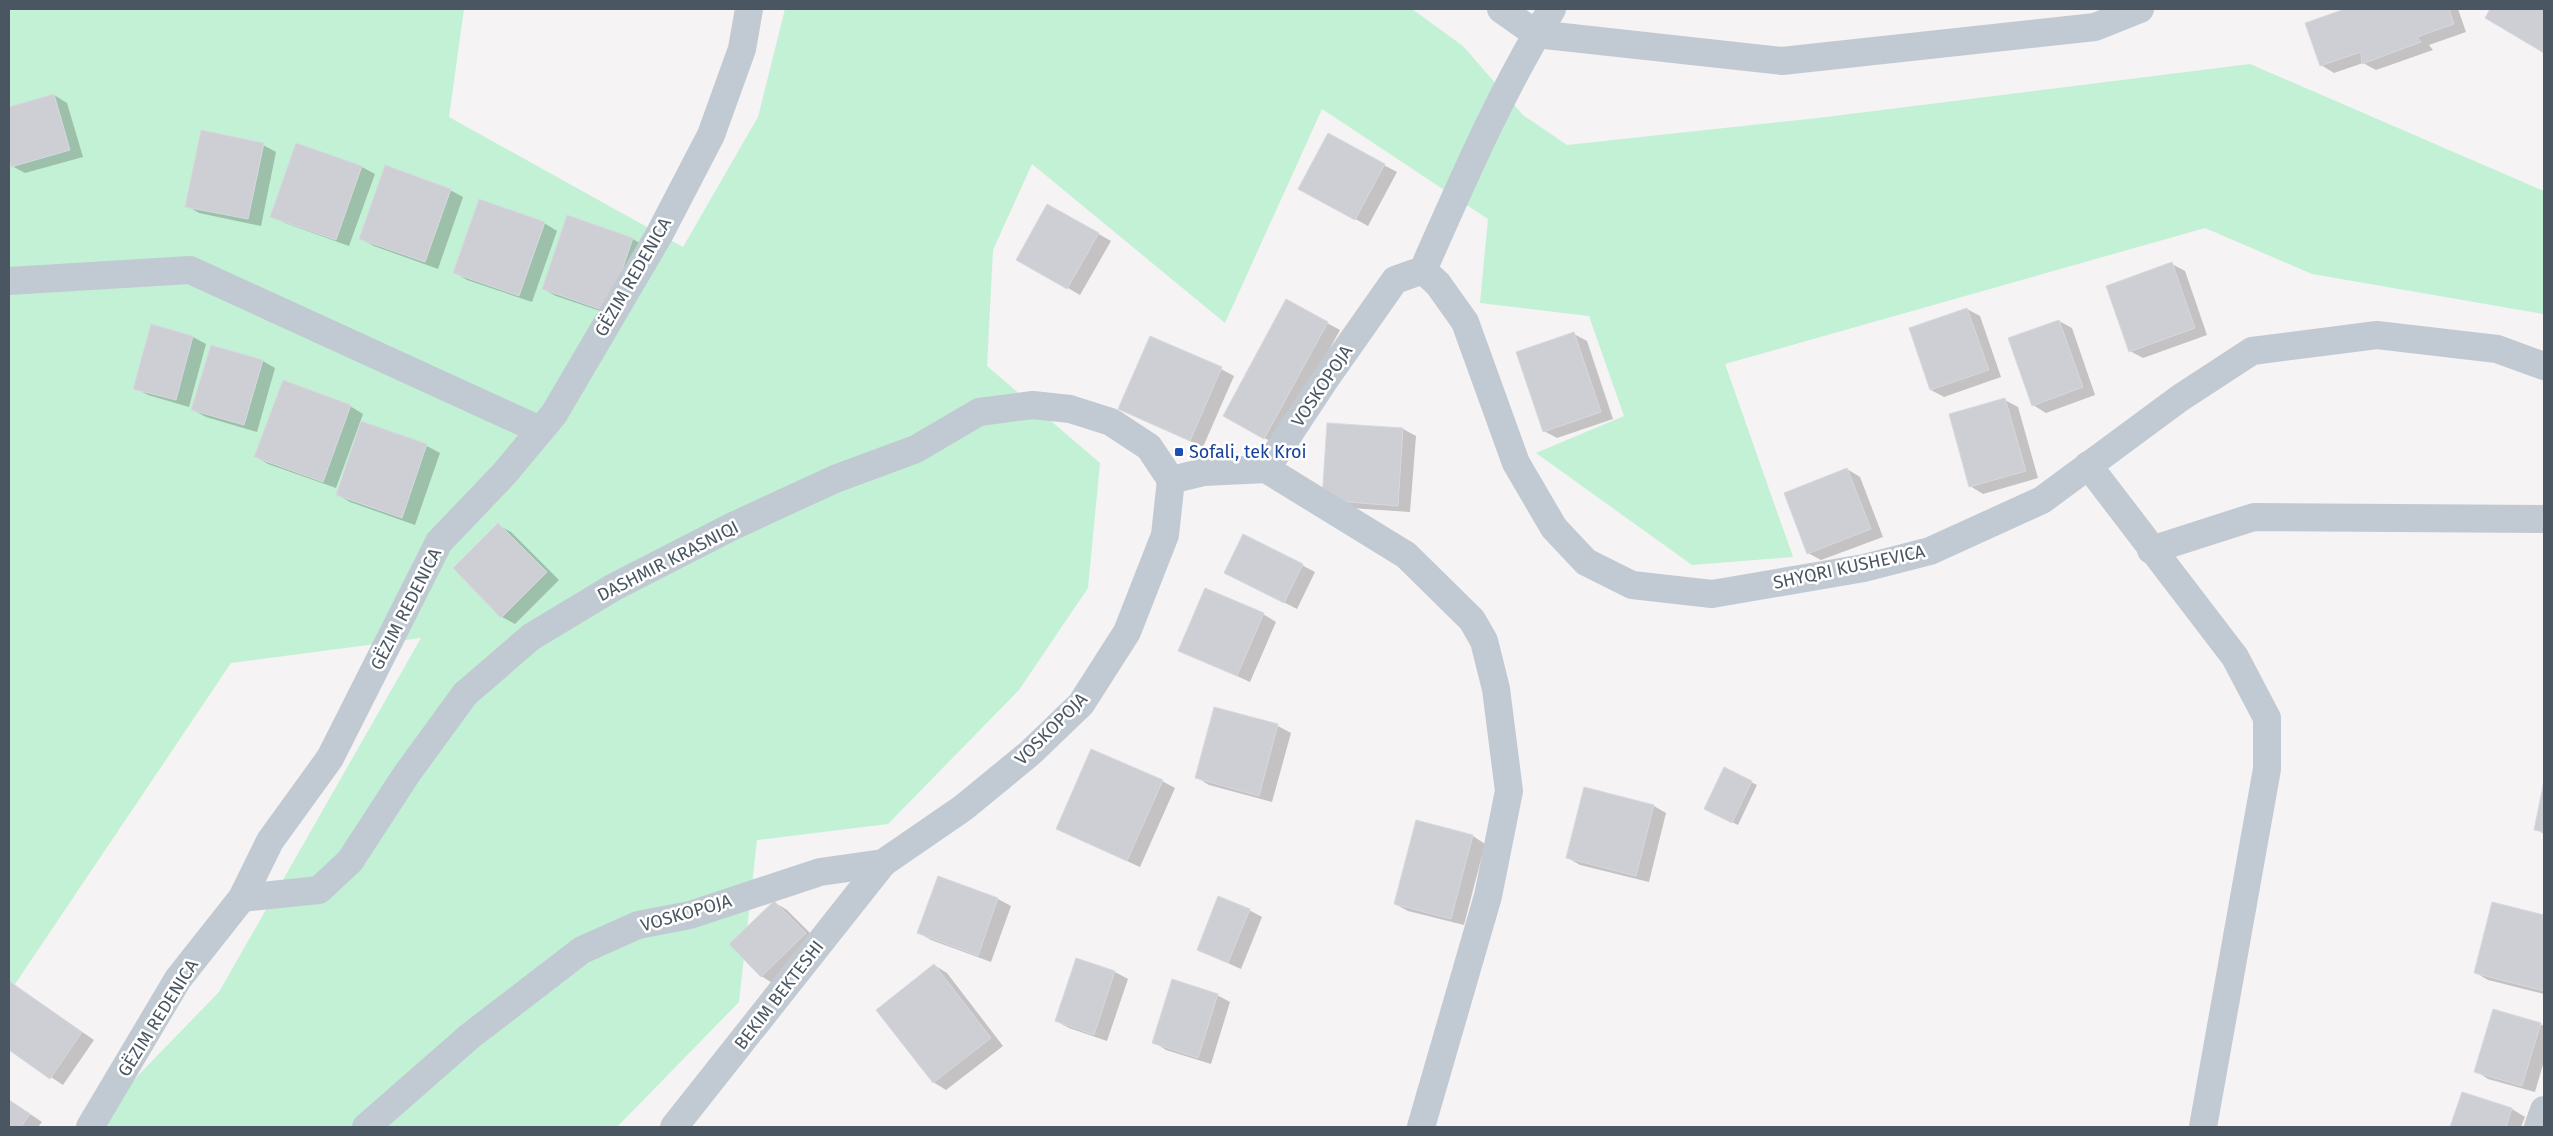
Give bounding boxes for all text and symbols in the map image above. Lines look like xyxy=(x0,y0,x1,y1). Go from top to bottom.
street label: GËZIM REDENICA xyxy=(590,213,676,341)
street label: VOSKOPOJA xyxy=(1287,341,1358,431)
place label: Sofali, tek Kroi xyxy=(1189,441,1307,463)
marker: Sofali, tek Kroi xyxy=(1173,446,1185,458)
street label: DASHMIR KRASNIQI xyxy=(594,516,742,606)
street label: SHYQRI KUSHEVICA xyxy=(1771,540,1927,594)
street label: GËZIM REDENICA xyxy=(366,544,447,674)
street label: VOSKOPOJA xyxy=(1010,688,1092,770)
street label: VOSKOPOJA xyxy=(638,889,735,936)
street label: BEKIM BEKTESHI xyxy=(730,936,828,1054)
street label: GËZIM REDENICA xyxy=(113,955,203,1081)

